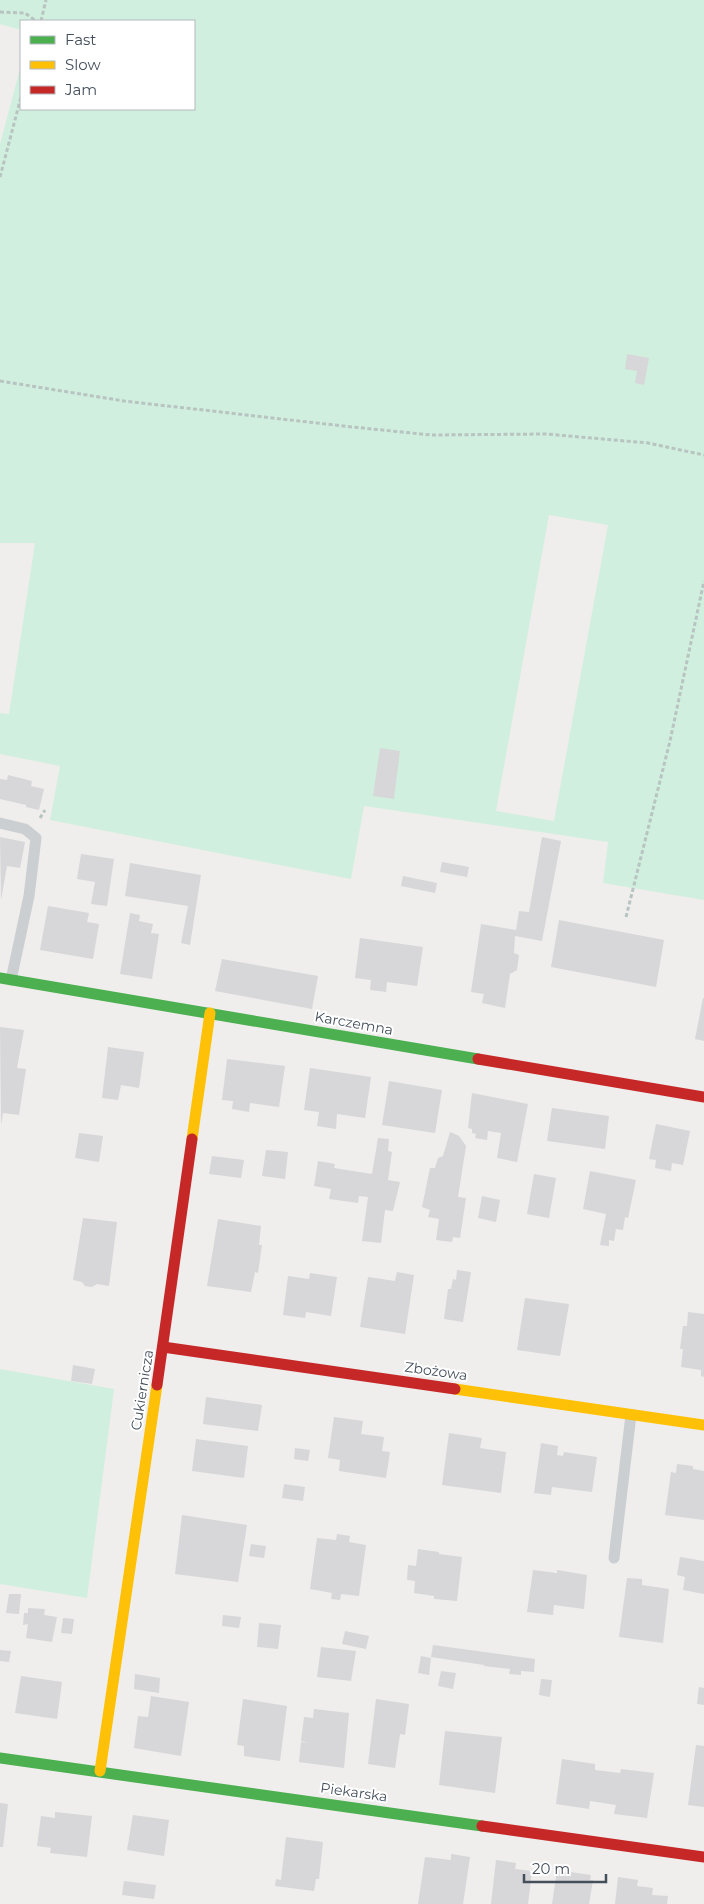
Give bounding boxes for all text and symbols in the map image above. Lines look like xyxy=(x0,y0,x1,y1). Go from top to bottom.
legend xyxy=(20,20,195,110)
text: Fast xyxy=(65,30,96,49)
text: Slow xyxy=(65,55,101,74)
text: Jam xyxy=(64,80,97,99)
street label: Karczemna xyxy=(313,1007,395,1039)
street label: Cukiernicza xyxy=(127,1348,157,1432)
street label: Zbożowa xyxy=(403,1358,469,1384)
street label: Piekarska xyxy=(319,1778,389,1806)
scale bar xyxy=(524,1852,606,1884)
text: 20 m xyxy=(532,1859,570,1878)

